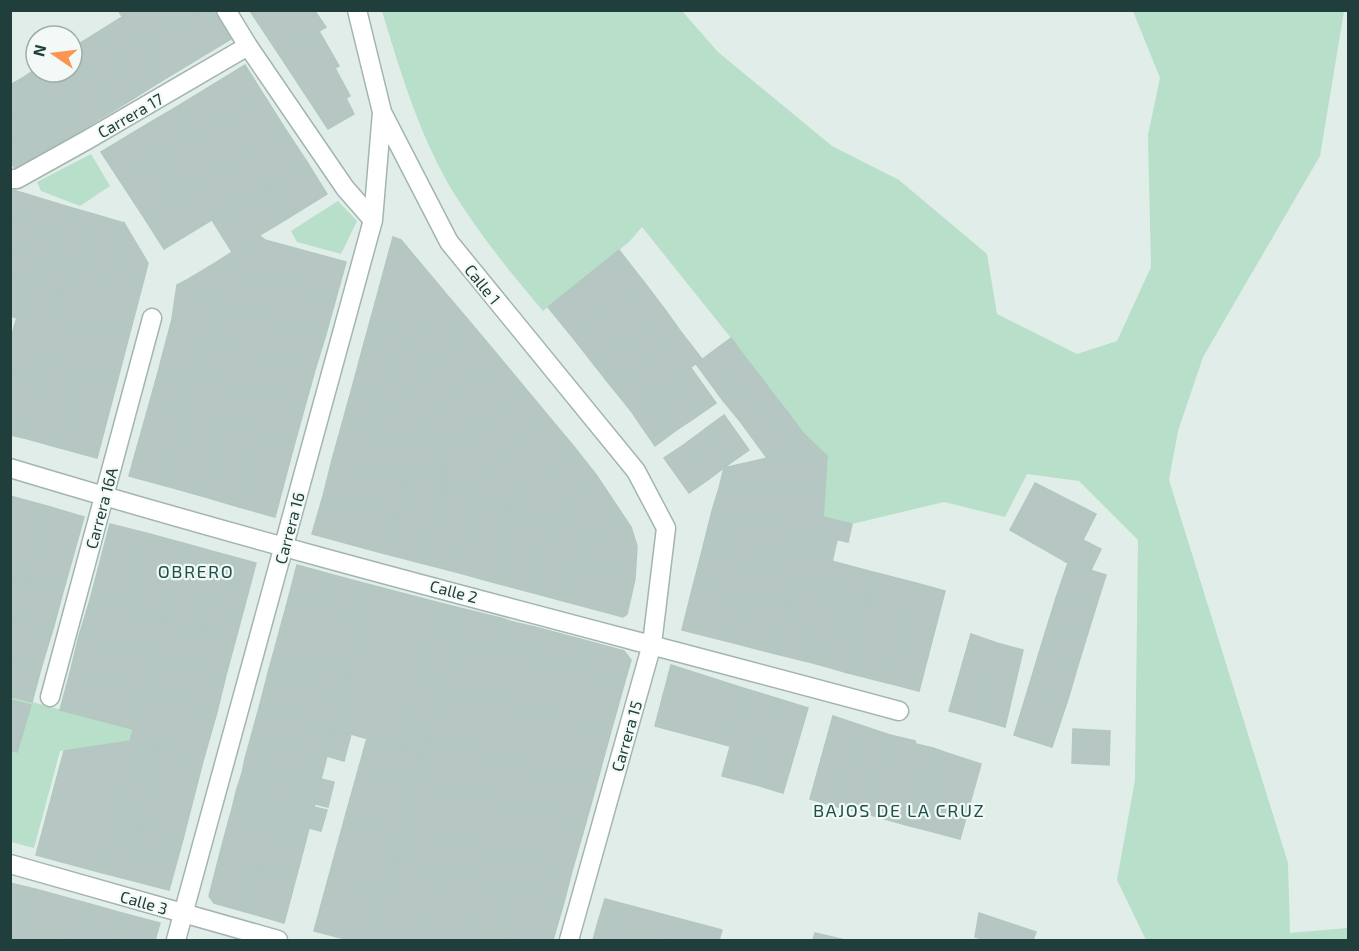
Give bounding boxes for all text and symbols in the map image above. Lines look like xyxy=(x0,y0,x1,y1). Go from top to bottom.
north arrow xyxy=(24,24,84,84)
text: N xyxy=(28,42,50,58)
street label: Carrera 17 xyxy=(94,89,166,141)
street label: Calle 1 xyxy=(461,260,505,308)
street label: Carrera 16A xyxy=(81,465,121,551)
street label: Carrera 16 xyxy=(270,490,308,566)
district label: OBRERO xyxy=(158,560,234,582)
street label: Calle 2 xyxy=(428,576,480,606)
street label: Carrera 15 xyxy=(607,698,645,774)
district label: BAJOS DE LA CRUZ xyxy=(813,799,985,821)
street label: Calle 3 xyxy=(118,886,170,918)

